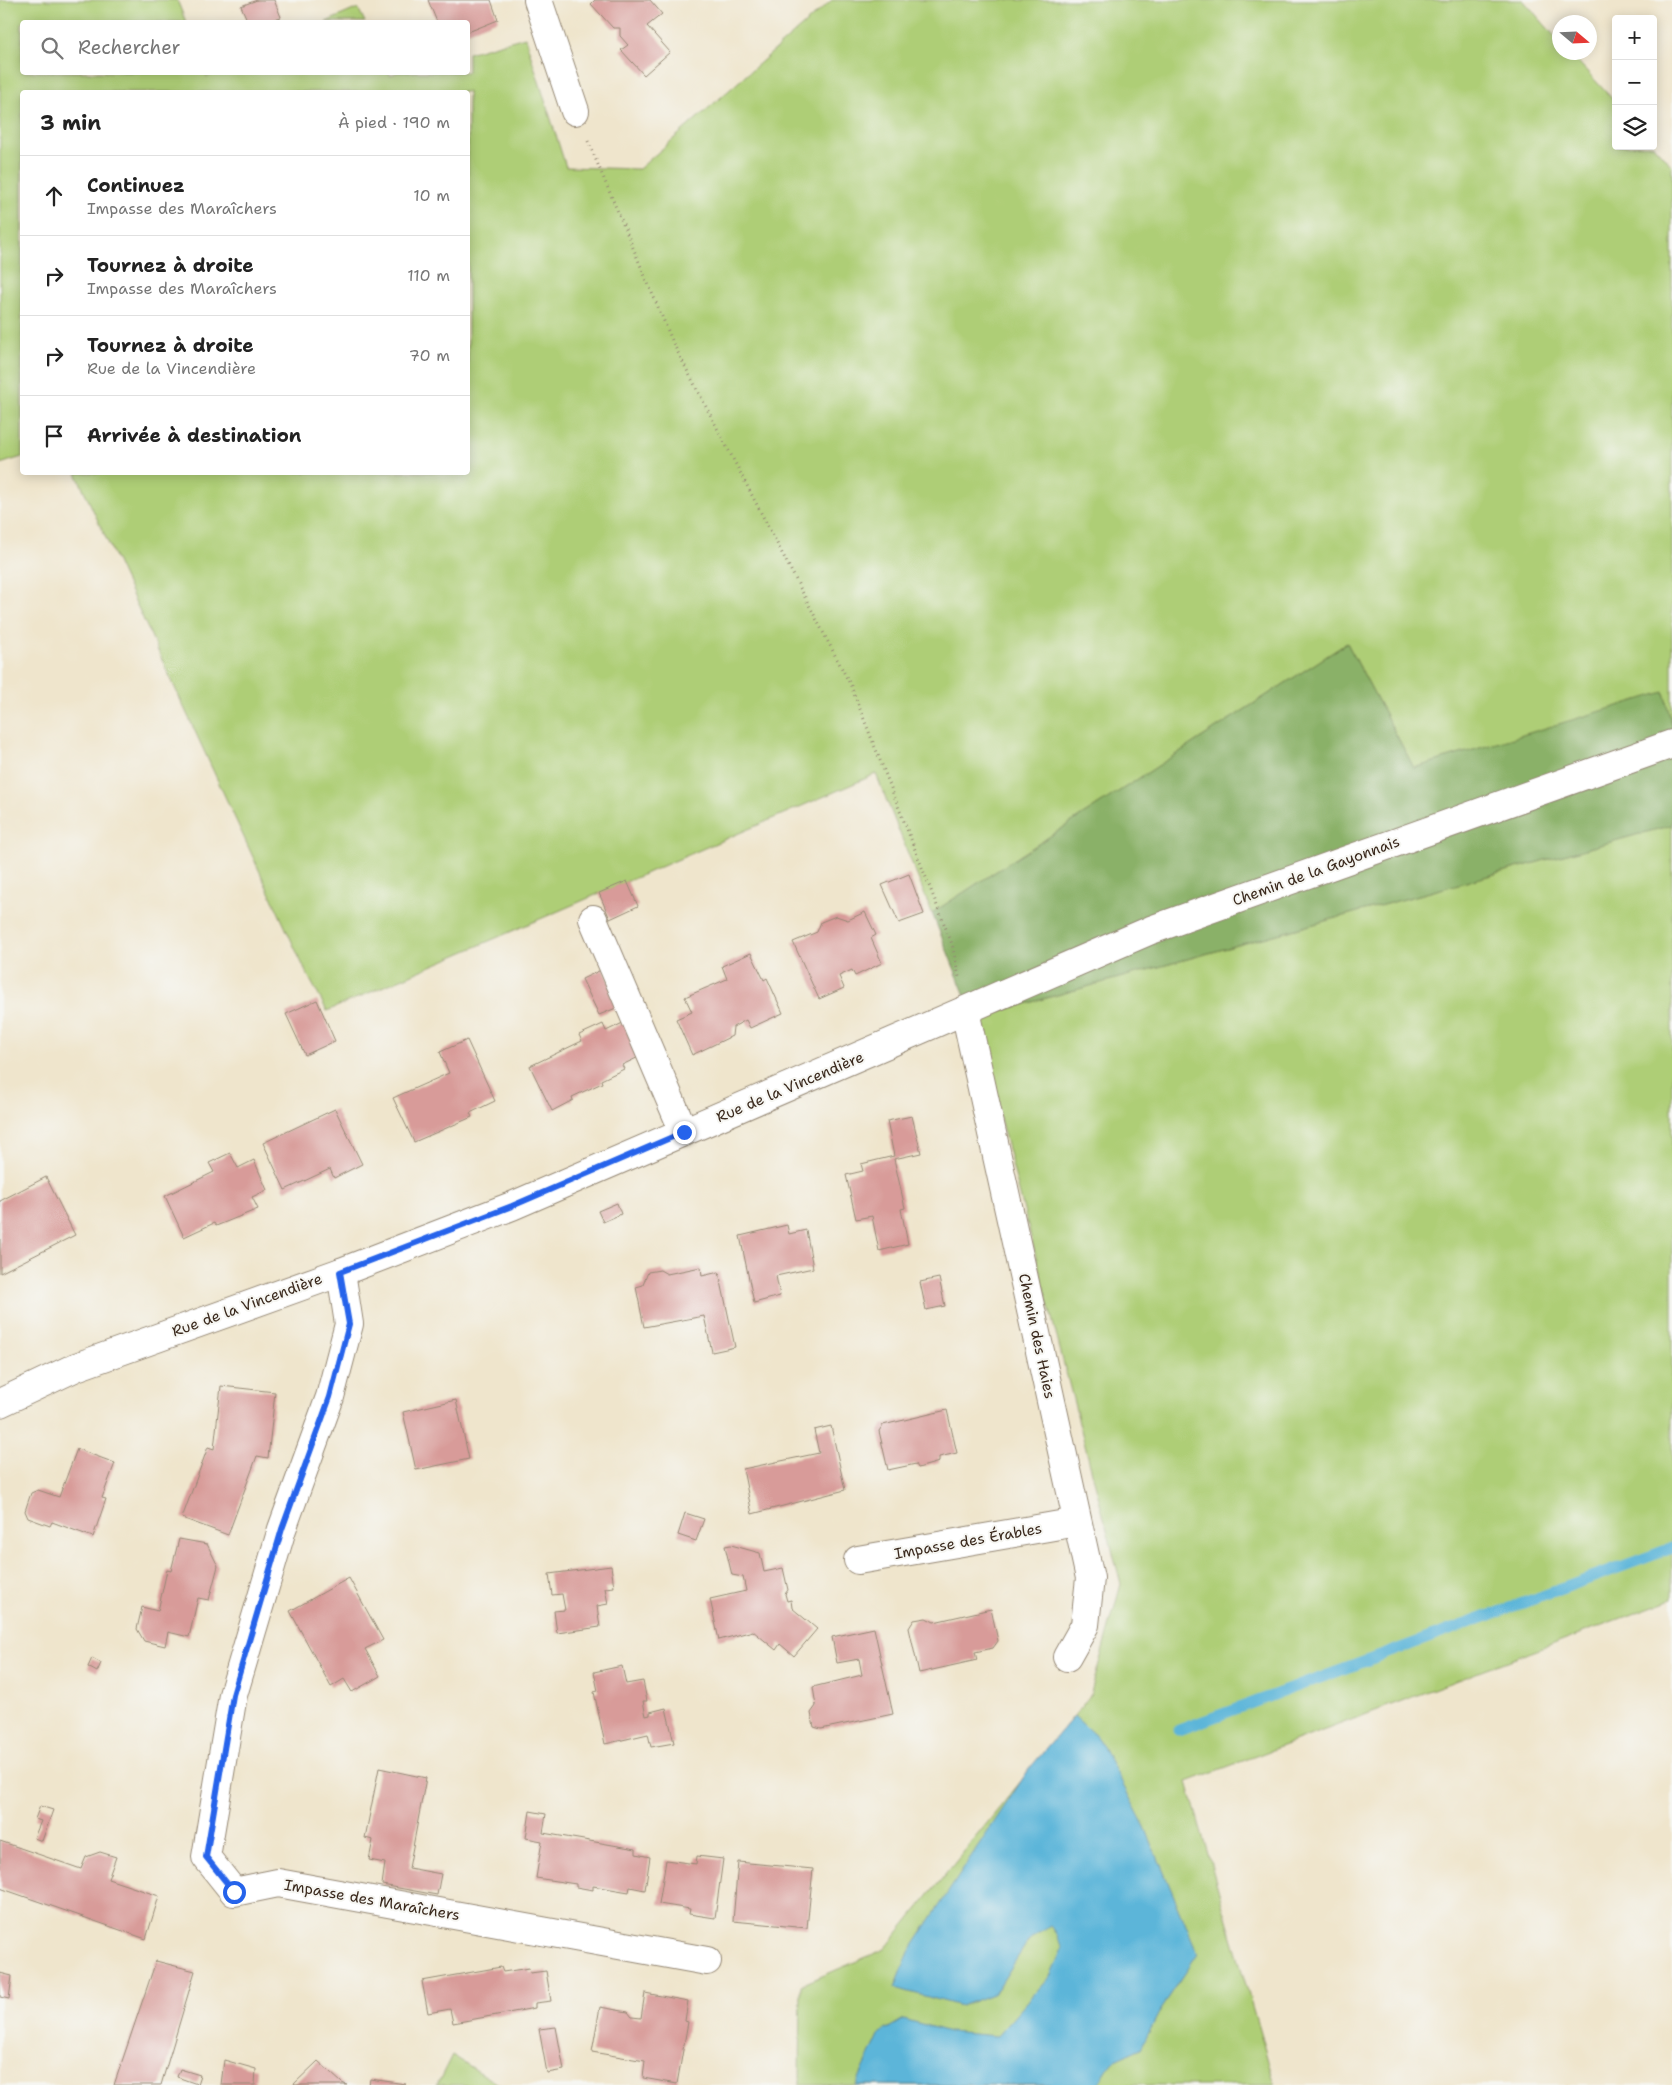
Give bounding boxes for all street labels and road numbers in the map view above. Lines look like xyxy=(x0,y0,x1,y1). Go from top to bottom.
street label: Chemin de la Gayonnais xyxy=(1230,831,1402,911)
street label: Rue de la Vincendière xyxy=(713,1047,867,1127)
street label: Rue de la Vincendière xyxy=(169,1268,325,1342)
street label: Chemin des Haies xyxy=(1014,1272,1060,1400)
street label: Impasse des Érables xyxy=(892,1517,1043,1564)
street label: Impasse des Maraîchers xyxy=(283,1875,461,1925)

